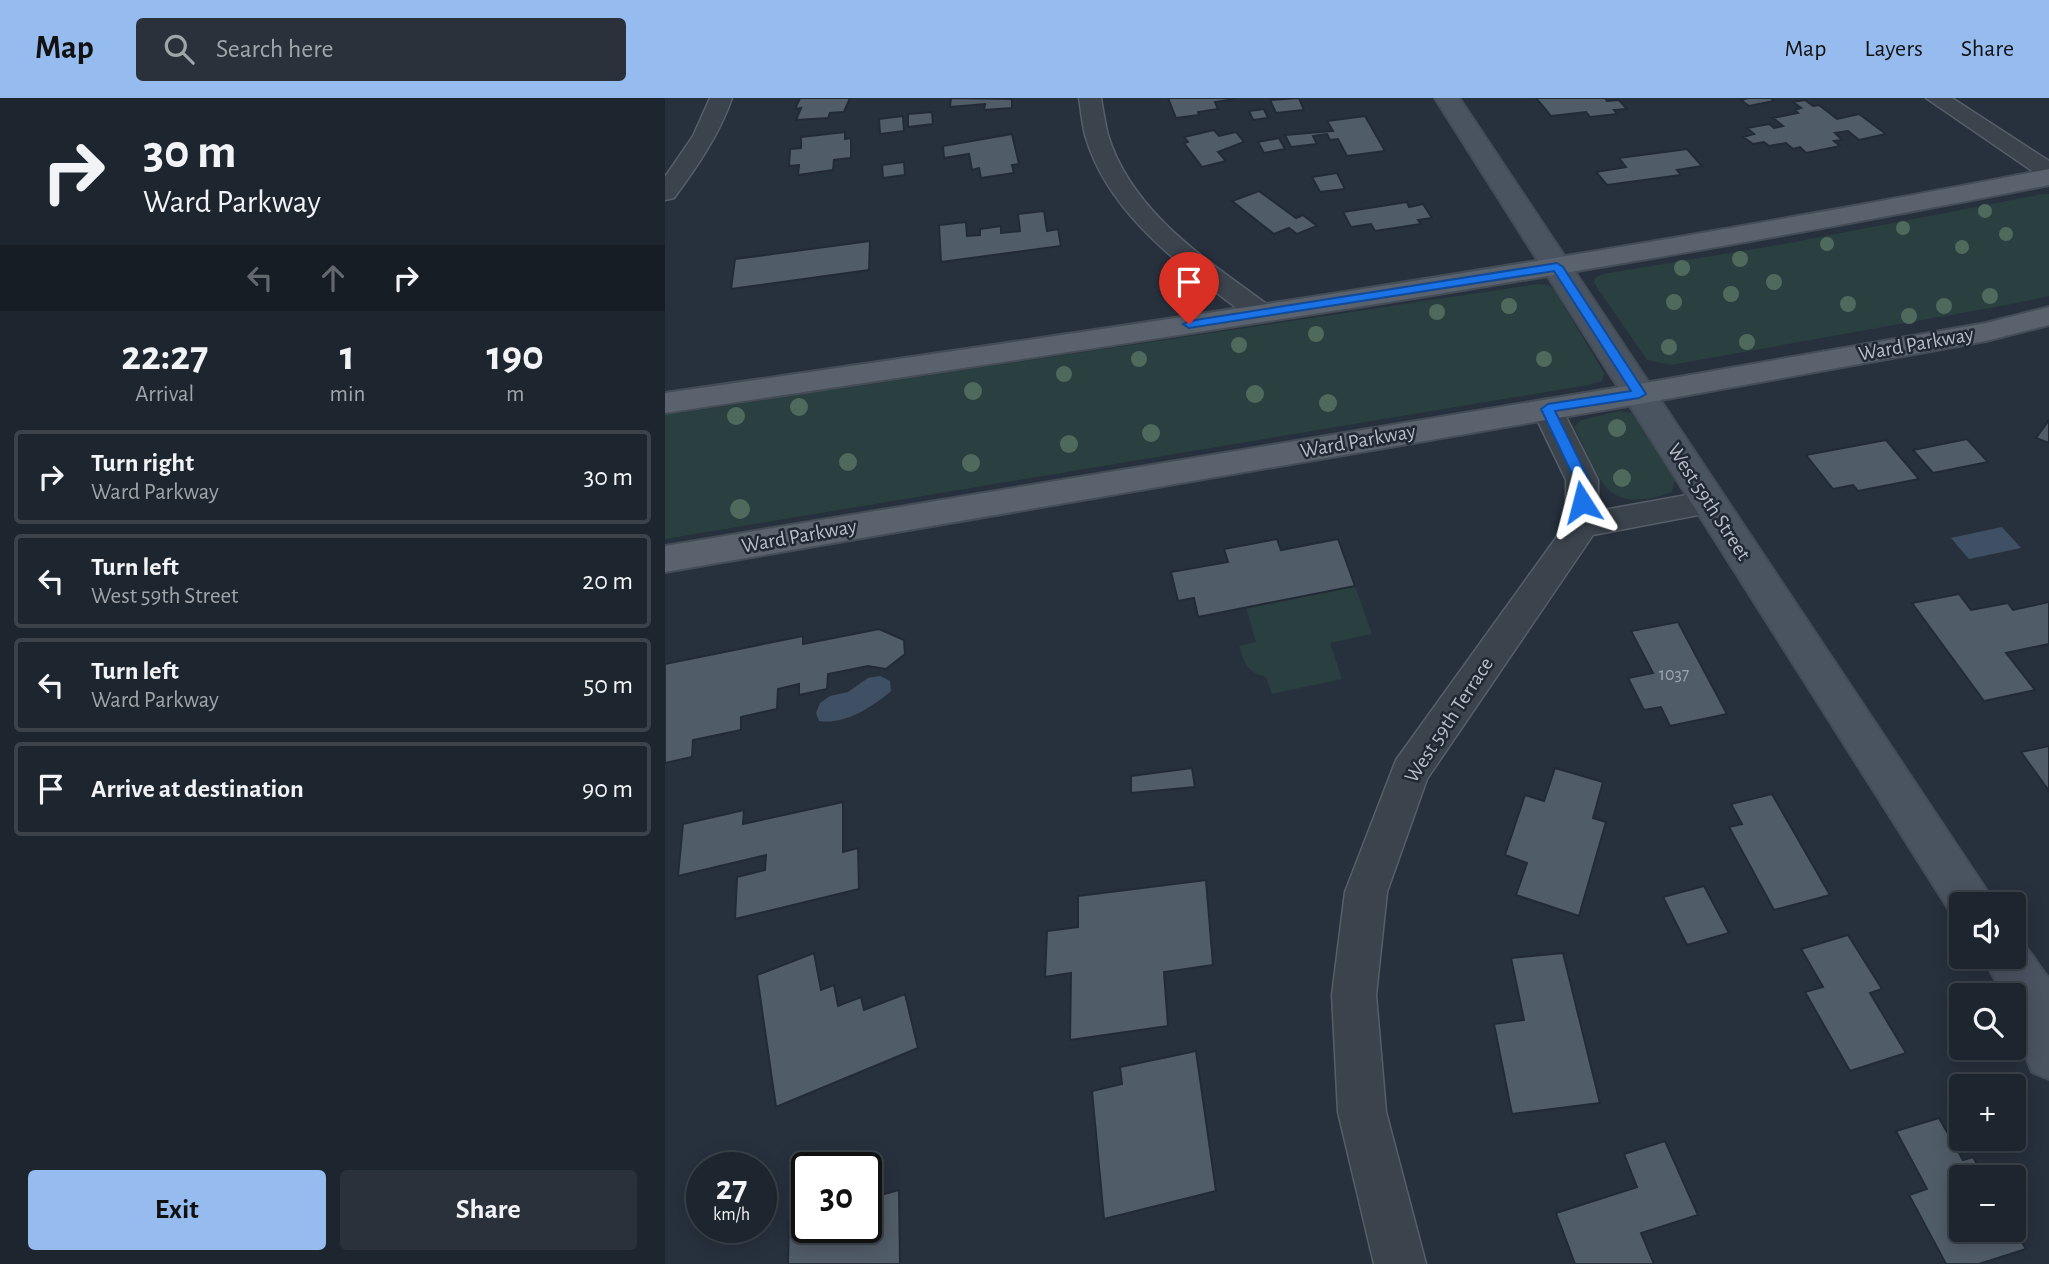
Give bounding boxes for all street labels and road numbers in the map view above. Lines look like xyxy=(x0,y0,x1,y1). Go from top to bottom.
street label: Ward Parkway xyxy=(1857,324,1975,364)
street label: Ward Parkway xyxy=(1299,421,1417,461)
street label: West 59th Street xyxy=(1664,440,1755,564)
street label: Ward Parkway xyxy=(740,516,858,556)
street label: West 59th Terrace xyxy=(1401,654,1497,786)

